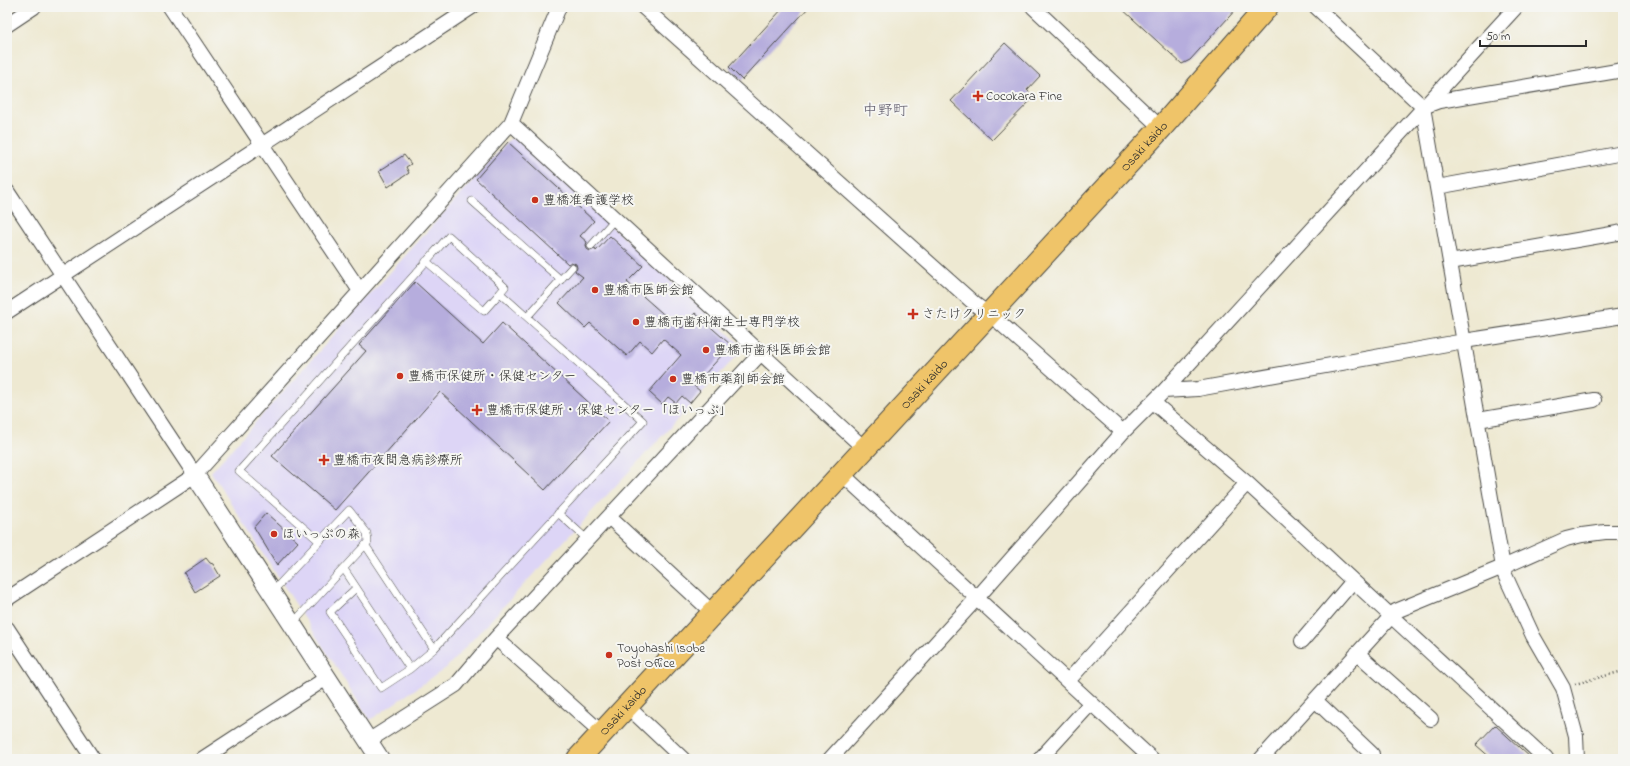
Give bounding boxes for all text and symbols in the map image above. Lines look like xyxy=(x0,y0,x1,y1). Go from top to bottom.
scale bar xyxy=(1480,22,1586,48)
text: 50 m xyxy=(1486,28,1510,46)
place label: Cocokara Fine xyxy=(986,87,1062,106)
marker: Cocokara Fine xyxy=(973,91,983,101)
district label: 中野町 xyxy=(862,100,908,122)
street label: Osaki kaido xyxy=(1116,117,1172,176)
place label: 豊橋准看護学校 xyxy=(543,191,634,210)
marker: 豊橋准看護学校 xyxy=(530,195,540,205)
place label: 豊橋市医師会館 xyxy=(603,281,694,300)
marker: 豊橋市医師会館 xyxy=(590,285,600,295)
place label: さたけクリニック xyxy=(922,305,1026,324)
marker: さたけクリニック xyxy=(907,308,919,320)
place label: 豊橋市歯科衛生士専門学校 xyxy=(644,313,800,332)
marker: 豊橋市歯科衛生士専門学校 xyxy=(631,317,641,327)
place label: 豊橋市歯科医師会館 xyxy=(714,341,831,360)
marker: 豊橋市歯科医師会館 xyxy=(701,345,711,355)
street label: Osaki kaido xyxy=(896,355,952,414)
place label: 豊橋市保健所・保健センター xyxy=(408,367,576,386)
place label: 豊橋市薬剤師会館 xyxy=(681,370,785,389)
marker: 豊橋市保健所・保健センター xyxy=(395,371,405,381)
marker: 豊橋市薬剤師会館 xyxy=(668,374,678,384)
place label: 豊橋市保健所・保健センター「ほいっぷ」 xyxy=(486,401,732,420)
marker: 豊橋市保健所・保健センター「ほいっぷ」 xyxy=(471,404,483,416)
place label: 豊橋市夜間急病診療所 xyxy=(333,451,463,470)
marker: 豊橋市夜間急病診療所 xyxy=(318,454,330,466)
place label: ほいっぷの森 xyxy=(282,525,360,544)
marker: ほいっぷの森 xyxy=(269,529,279,539)
place label: Toyohashi Isobe Post Office xyxy=(617,639,705,673)
marker: Toyohashi Isobe Post Office xyxy=(604,650,614,660)
street label: Osaki kaido xyxy=(595,681,651,740)

